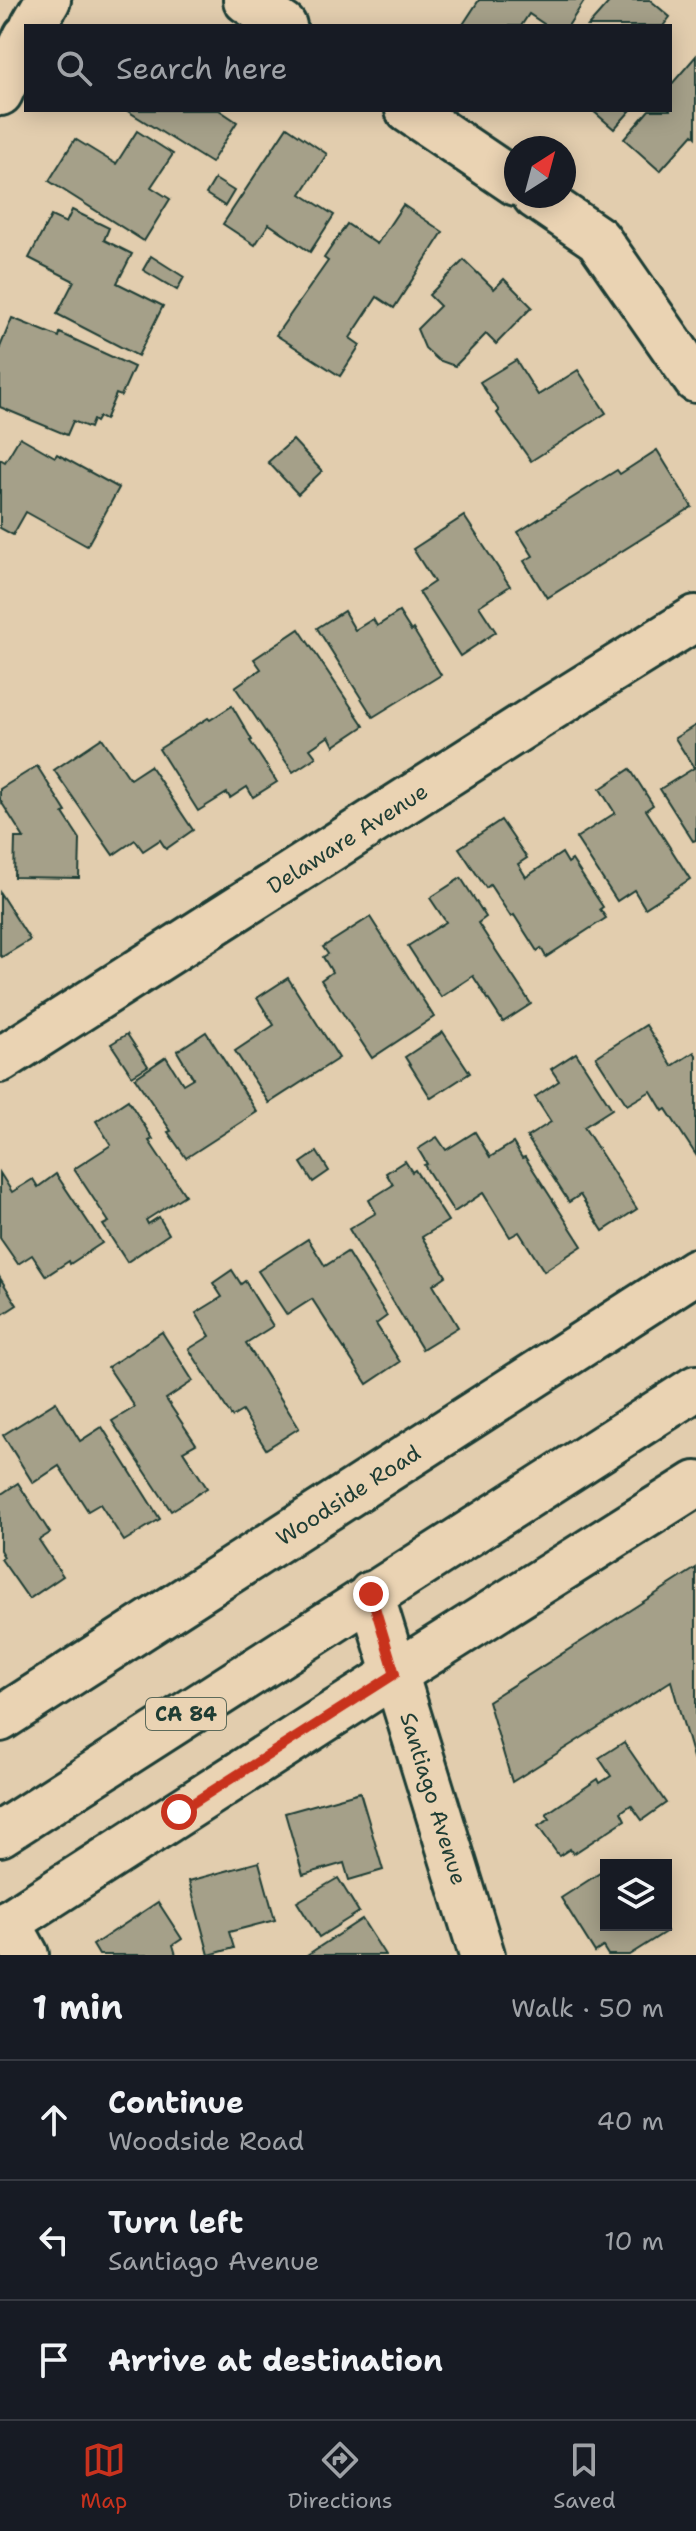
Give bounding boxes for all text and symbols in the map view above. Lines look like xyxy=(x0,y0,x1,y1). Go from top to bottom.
search box xyxy=(24,24,672,112)
icon: search xyxy=(52,46,96,90)
text: Search here xyxy=(116,48,287,89)
north arrow xyxy=(504,136,576,208)
street label: Delaware Avenue xyxy=(261,776,433,900)
street label: Woodside Road xyxy=(270,1438,426,1552)
route end xyxy=(353,1576,389,1612)
road number: CA 84 xyxy=(146,1698,226,1730)
street label: Santiago Avenue xyxy=(394,1709,474,1888)
route start xyxy=(161,1794,197,1830)
map controls xyxy=(600,1859,672,1931)
button: layers xyxy=(600,1859,672,1931)
text: 1 min xyxy=(32,1984,123,2030)
text: Walk · 50 m xyxy=(511,1990,664,2025)
text: Continue xyxy=(108,2082,244,2123)
icon: ahead xyxy=(32,2098,76,2142)
text: 40 m xyxy=(597,2103,664,2138)
text: Woodside Road xyxy=(108,2123,304,2158)
text: Turn left xyxy=(108,2202,243,2243)
icon: left xyxy=(32,2218,76,2262)
text: 10 m xyxy=(604,2223,664,2258)
text: Santiago Avenue xyxy=(108,2243,320,2278)
icon: arrive xyxy=(32,2338,76,2382)
text: Arrive at destination xyxy=(108,2340,443,2381)
tab: Map xyxy=(80,2438,127,2515)
tab: Directions xyxy=(288,2438,393,2515)
tab: Saved xyxy=(553,2438,616,2515)

